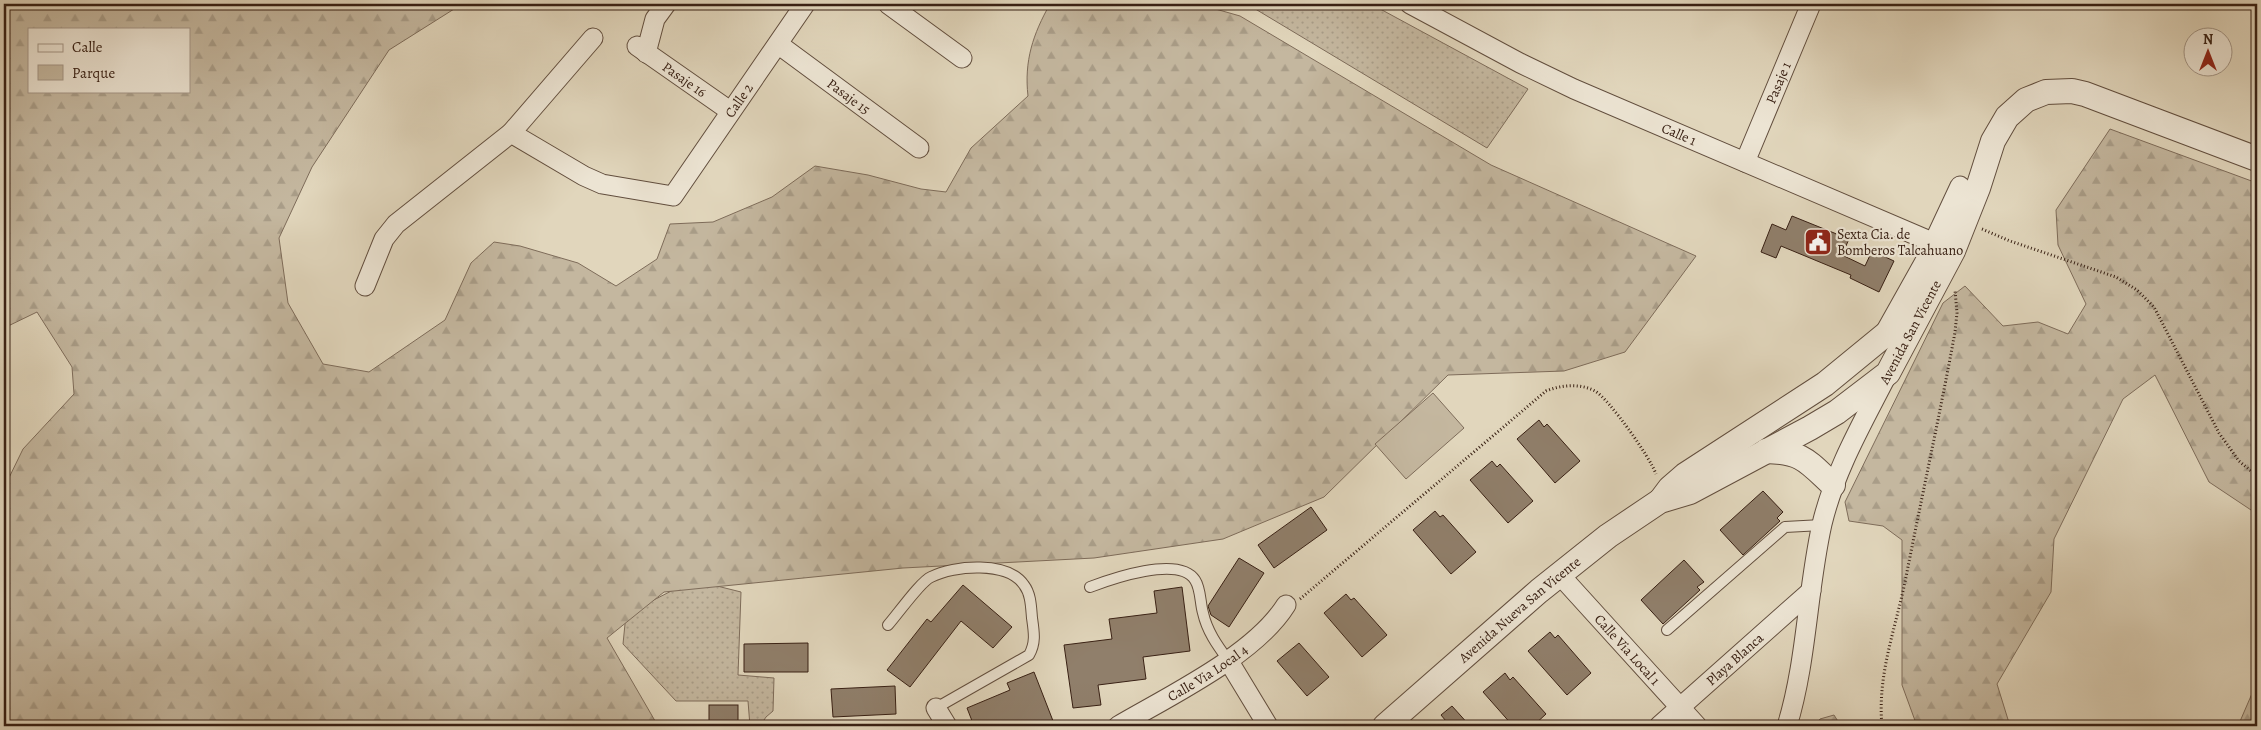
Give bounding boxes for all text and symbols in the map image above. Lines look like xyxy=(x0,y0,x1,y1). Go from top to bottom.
legend xyxy=(28,28,190,92)
north arrow xyxy=(2184,28,2234,78)
text: N xyxy=(2203,30,2213,49)
text: Calle xyxy=(72,37,103,57)
street label: Pasaje 16 xyxy=(658,58,710,102)
street label: Pasaje 1 xyxy=(1761,59,1796,107)
text: Parque xyxy=(72,63,115,83)
street label: Pasaje 15 xyxy=(823,74,874,119)
street label: Calle 2 xyxy=(721,79,758,122)
street label: Calle 1 xyxy=(1659,119,1699,150)
place label: Sexta Cia. de Bomberos Talcahuano xyxy=(1837,225,1963,260)
public building icon: Sexta Cia. de Bomberos Talcahuano xyxy=(1803,227,1833,257)
street label: Avenida San Vicente xyxy=(1875,277,1946,388)
street label: Avenida Nueva San Vicente xyxy=(1454,552,1585,668)
street label: Calle Via Local 1 xyxy=(1590,610,1665,690)
street label: Playa Blanca xyxy=(1702,628,1768,690)
street label: Calle Via Local 4 xyxy=(1164,641,1252,706)

